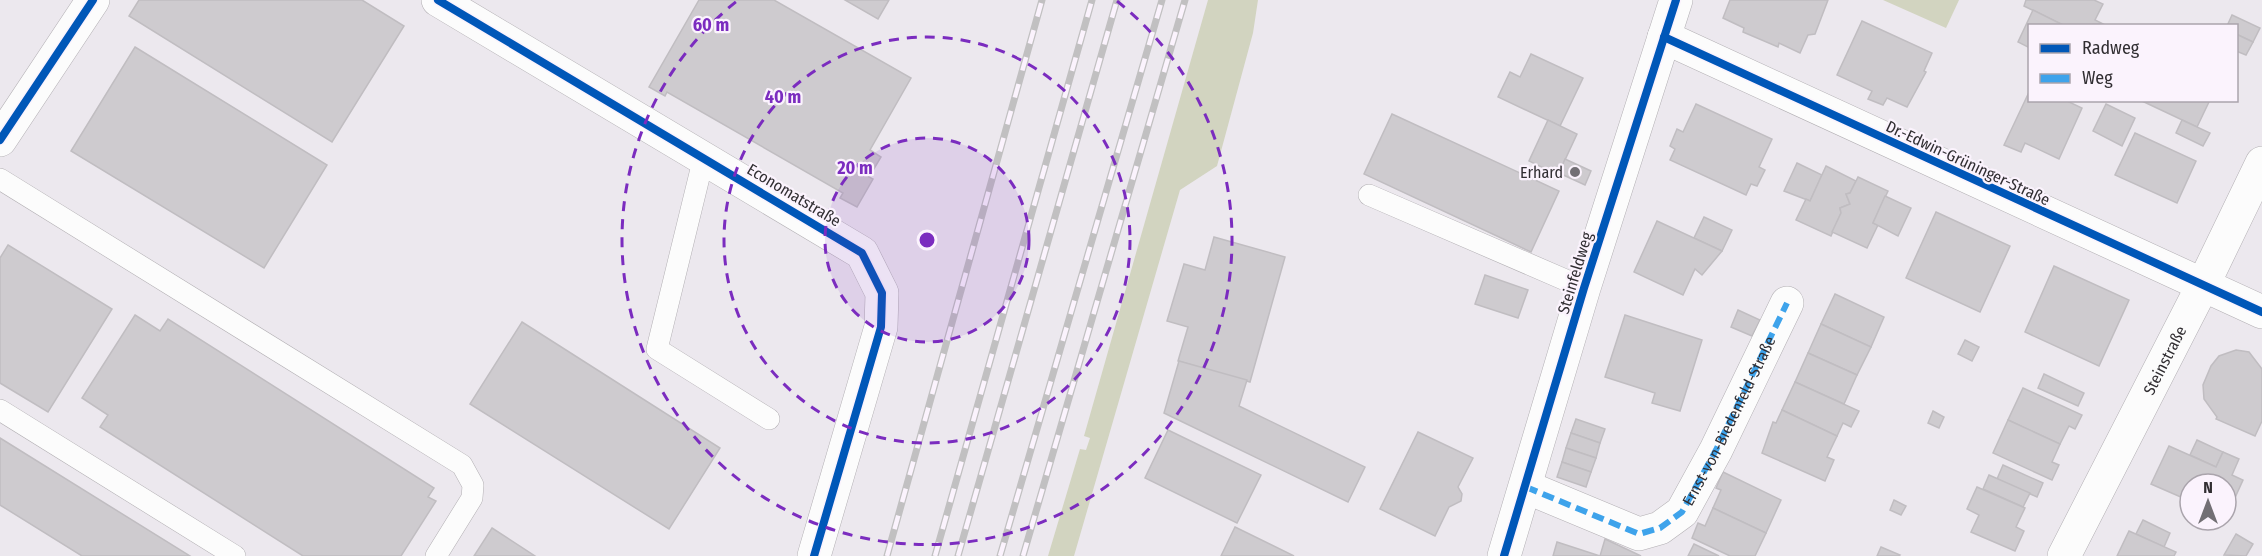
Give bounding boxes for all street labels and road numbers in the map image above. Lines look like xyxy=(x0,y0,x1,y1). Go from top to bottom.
street label: Dr.-Edwin-Grüninger-Straße xyxy=(1883,117,2053,209)
street label: Economatstraße xyxy=(744,160,844,230)
street label: Steinfeldweg xyxy=(1554,229,1597,316)
street label: Steinstraße xyxy=(2139,323,2190,398)
street label: Ernst-von-Biedenfeld-Straße xyxy=(1678,333,1779,509)

